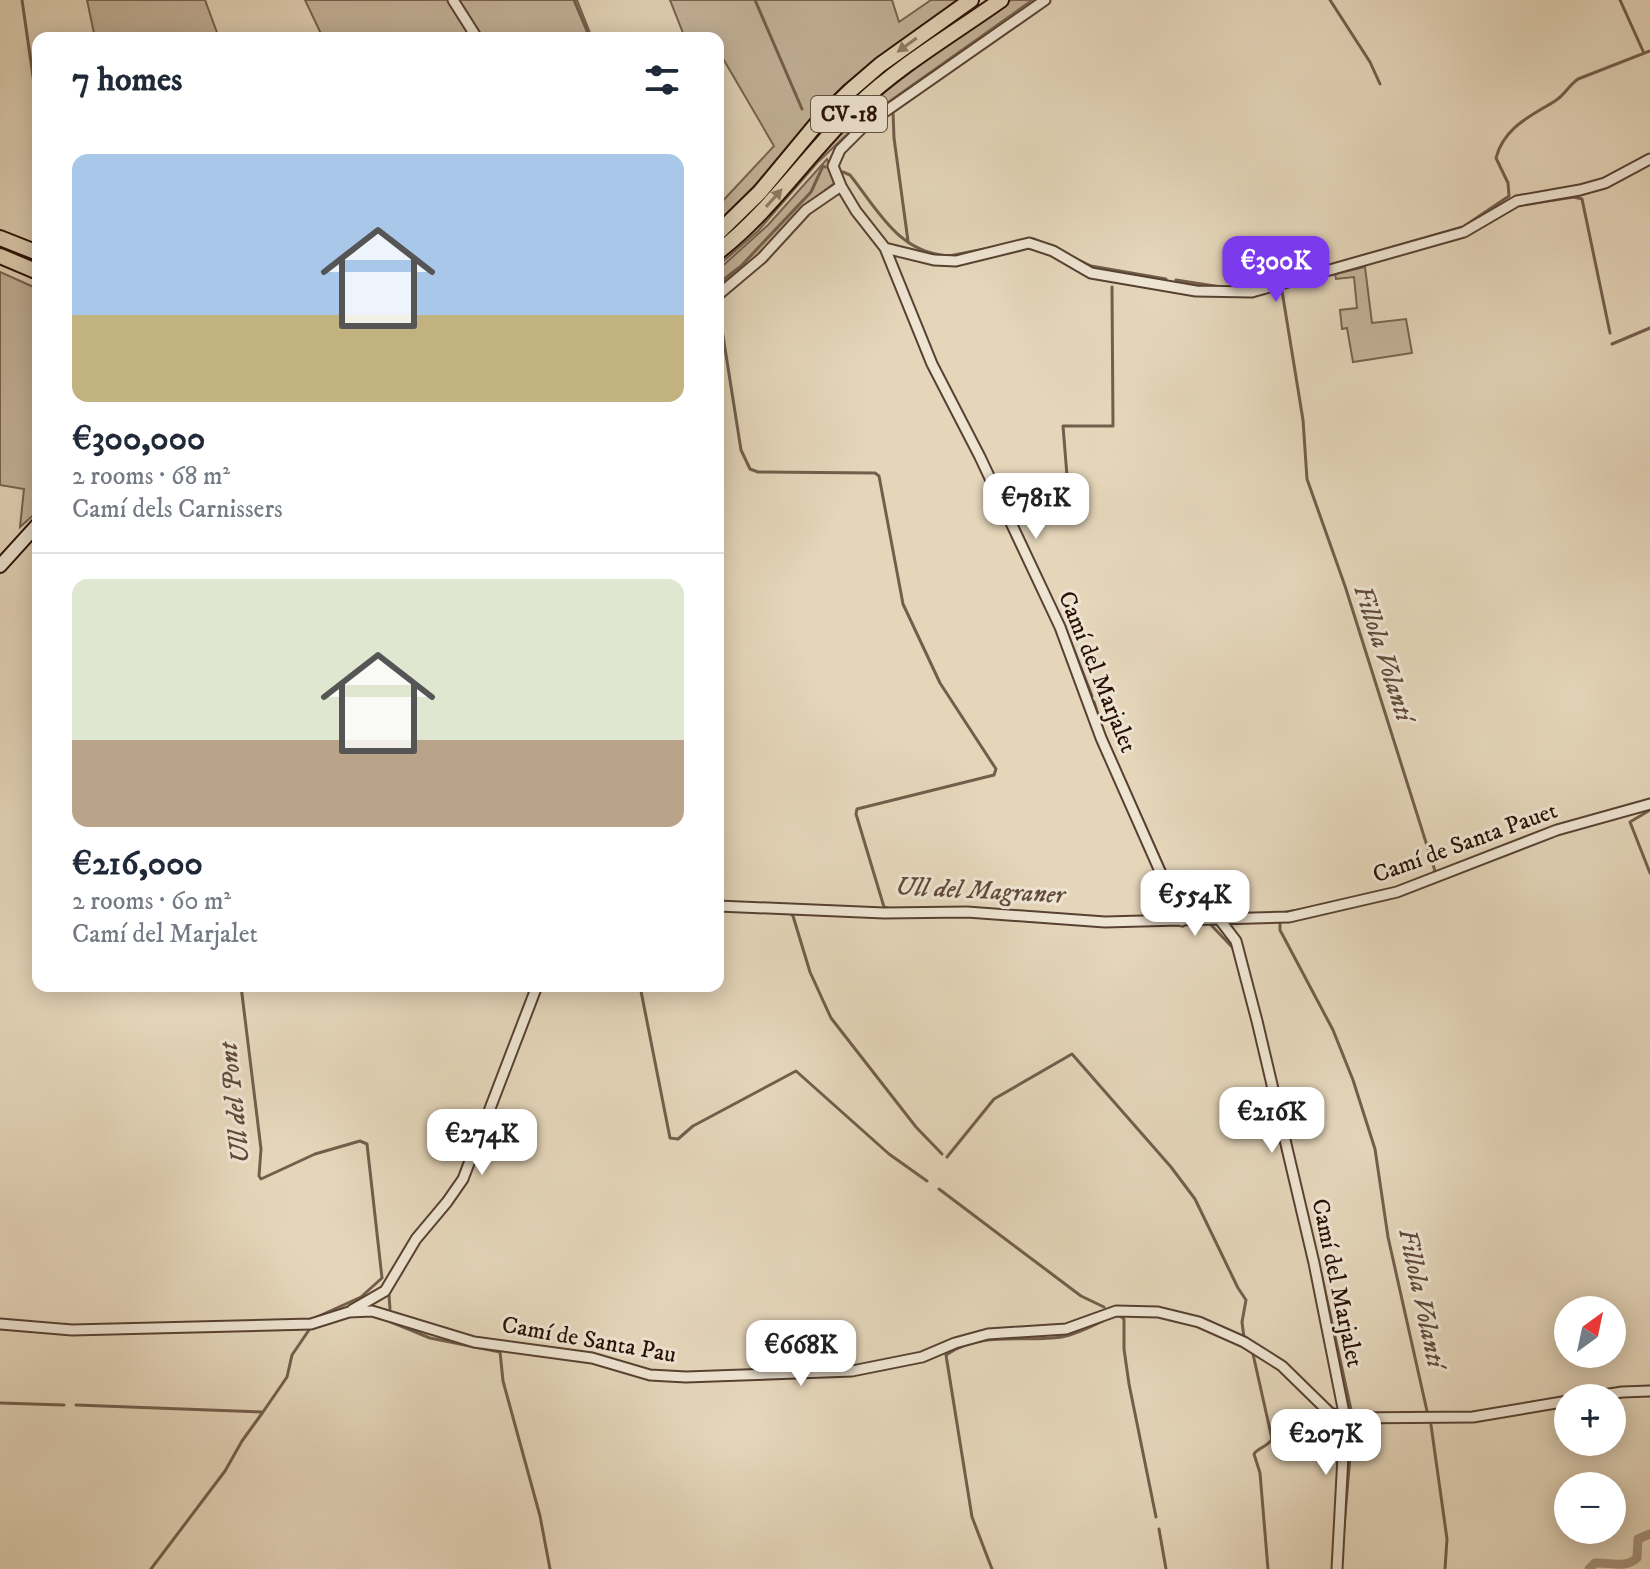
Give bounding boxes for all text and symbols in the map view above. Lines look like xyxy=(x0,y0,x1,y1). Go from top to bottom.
one-way arrow xyxy=(897,37,918,52)
icon: filters xyxy=(640,58,684,102)
text: 7 homes xyxy=(72,59,182,101)
road number: CV-18 xyxy=(811,96,887,132)
one-way arrow xyxy=(764,188,782,207)
icon: home xyxy=(306,206,450,350)
pin: €300K xyxy=(1220,236,1332,304)
text: €300K xyxy=(1240,245,1312,278)
text: €300,000 xyxy=(72,418,205,460)
text: 2 rooms · 68 m² xyxy=(72,460,230,493)
pin: €781K xyxy=(980,473,1092,541)
text: €781K xyxy=(1001,482,1071,515)
text: Camí dels Carnissers xyxy=(72,493,283,526)
water label: Fillola Volantí xyxy=(1346,581,1422,729)
street label: Camí del Marjalet xyxy=(1051,587,1143,757)
icon: home xyxy=(306,631,450,775)
street label: Camí de Santa Pauet xyxy=(1369,796,1562,890)
text: €216,000 xyxy=(72,843,203,885)
water label: Ull del Magraner xyxy=(895,870,1067,912)
pin: €554K xyxy=(1139,870,1251,938)
text: €554K xyxy=(1159,879,1231,912)
text: 2 rooms · 60 m² xyxy=(72,885,231,918)
text: Camí del Marjalet xyxy=(72,918,258,951)
water label: Ull del Pont xyxy=(212,1039,258,1165)
pin: €216K xyxy=(1216,1087,1328,1155)
text: €216K xyxy=(1237,1096,1307,1129)
pin: €274K xyxy=(426,1109,538,1177)
text: €274K xyxy=(445,1118,519,1151)
street label: Camí del Marjalet xyxy=(1304,1196,1370,1370)
water label: Fillola Volantí xyxy=(1390,1226,1453,1374)
north arrow xyxy=(1554,1296,1626,1368)
map controls xyxy=(1554,1296,1626,1544)
street label: Camí de Santa Pau xyxy=(499,1310,679,1370)
pin: €668K xyxy=(745,1320,857,1388)
text: €668K xyxy=(764,1329,838,1362)
button: + xyxy=(1554,1384,1626,1456)
pin: €207K xyxy=(1270,1409,1382,1477)
text: €207K xyxy=(1289,1418,1363,1451)
button: − xyxy=(1554,1472,1626,1544)

